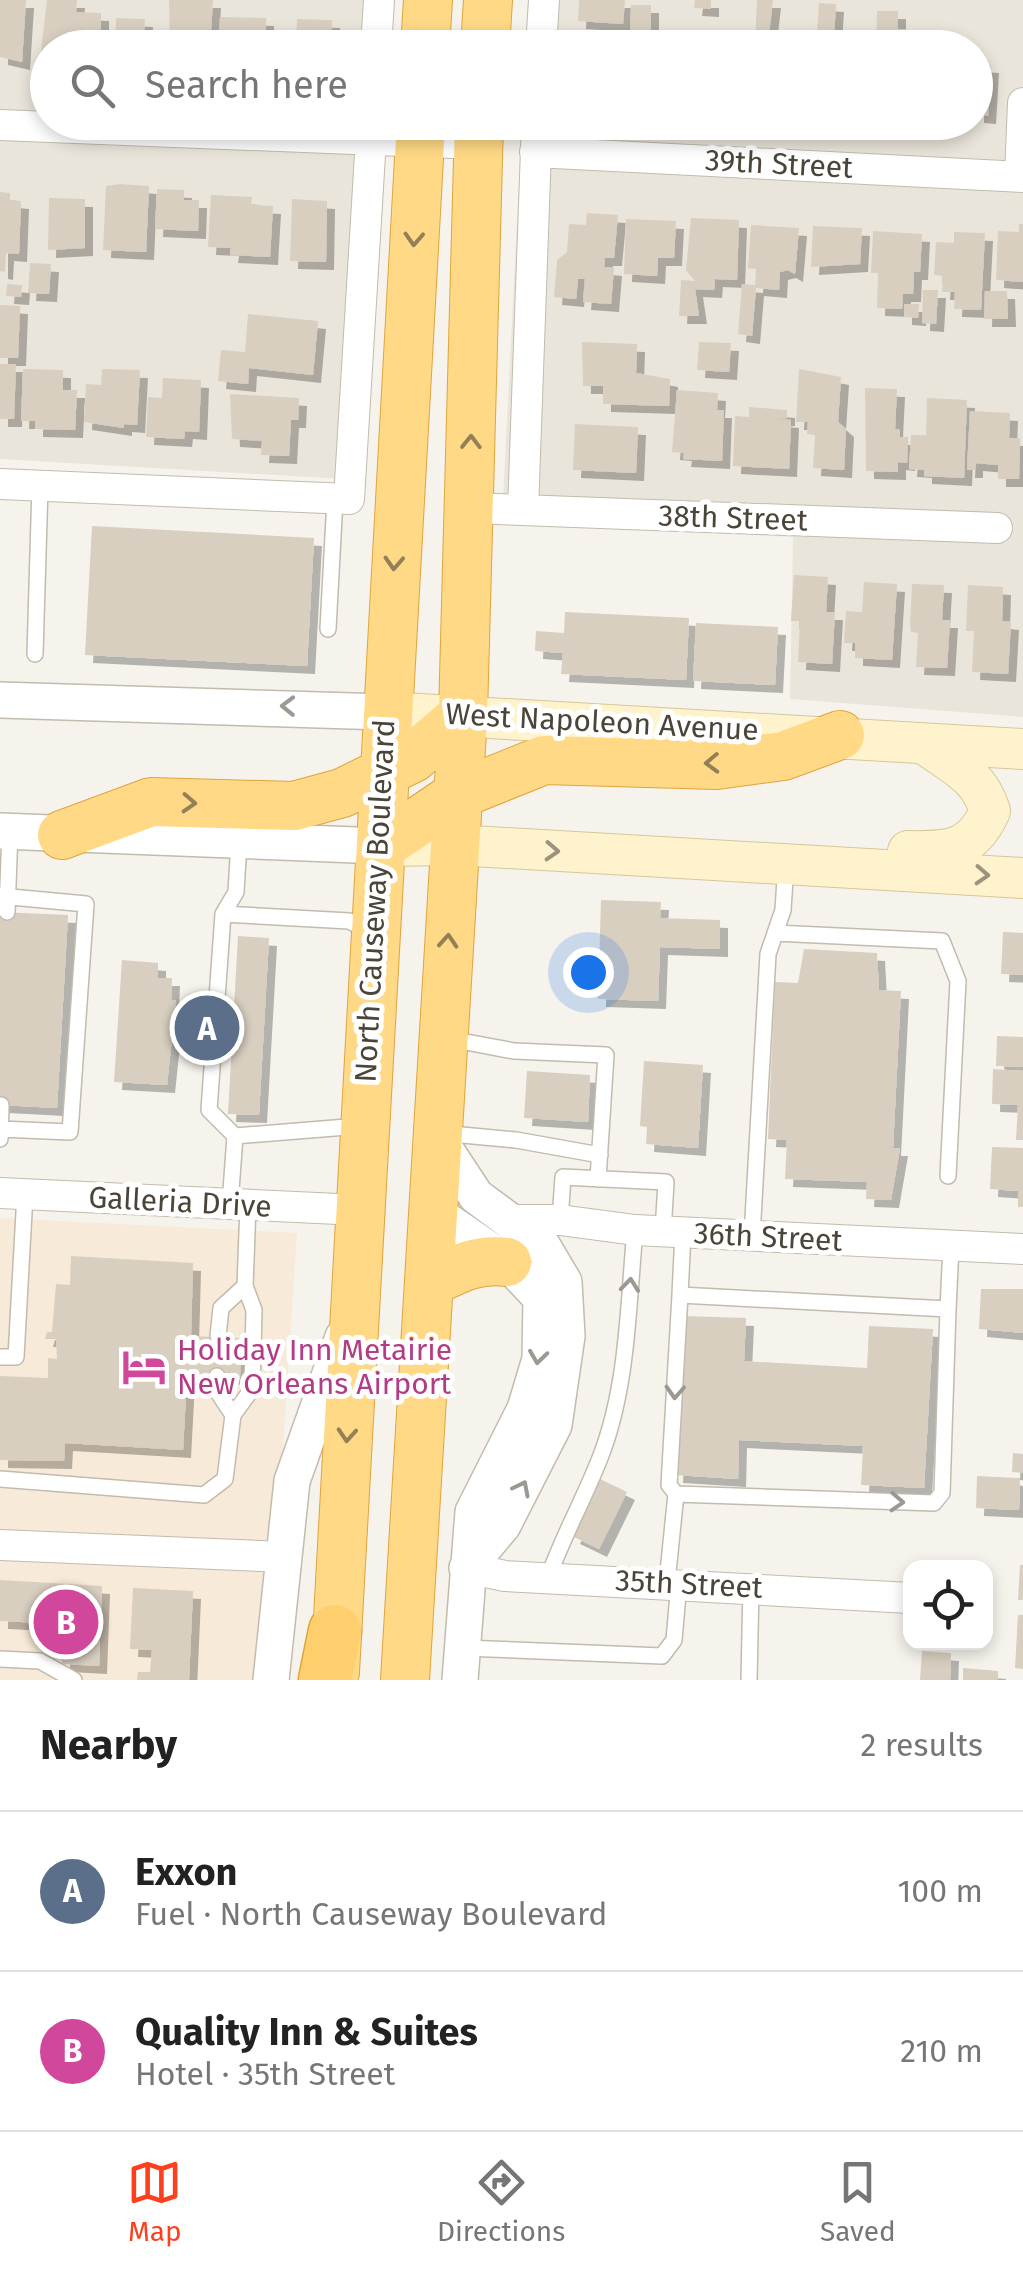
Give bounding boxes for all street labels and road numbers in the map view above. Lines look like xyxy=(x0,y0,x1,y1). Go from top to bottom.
street label: 39th Street xyxy=(704,142,854,186)
street label: 38th Street xyxy=(658,497,808,539)
street label: West Napoleon Avenue xyxy=(445,696,759,748)
street label: North Causeway Boulevard xyxy=(348,718,402,1084)
street label: Galleria Drive xyxy=(87,1179,273,1225)
street label: 36th Street xyxy=(693,1215,843,1259)
street label: 35th Street xyxy=(614,1562,764,1606)

